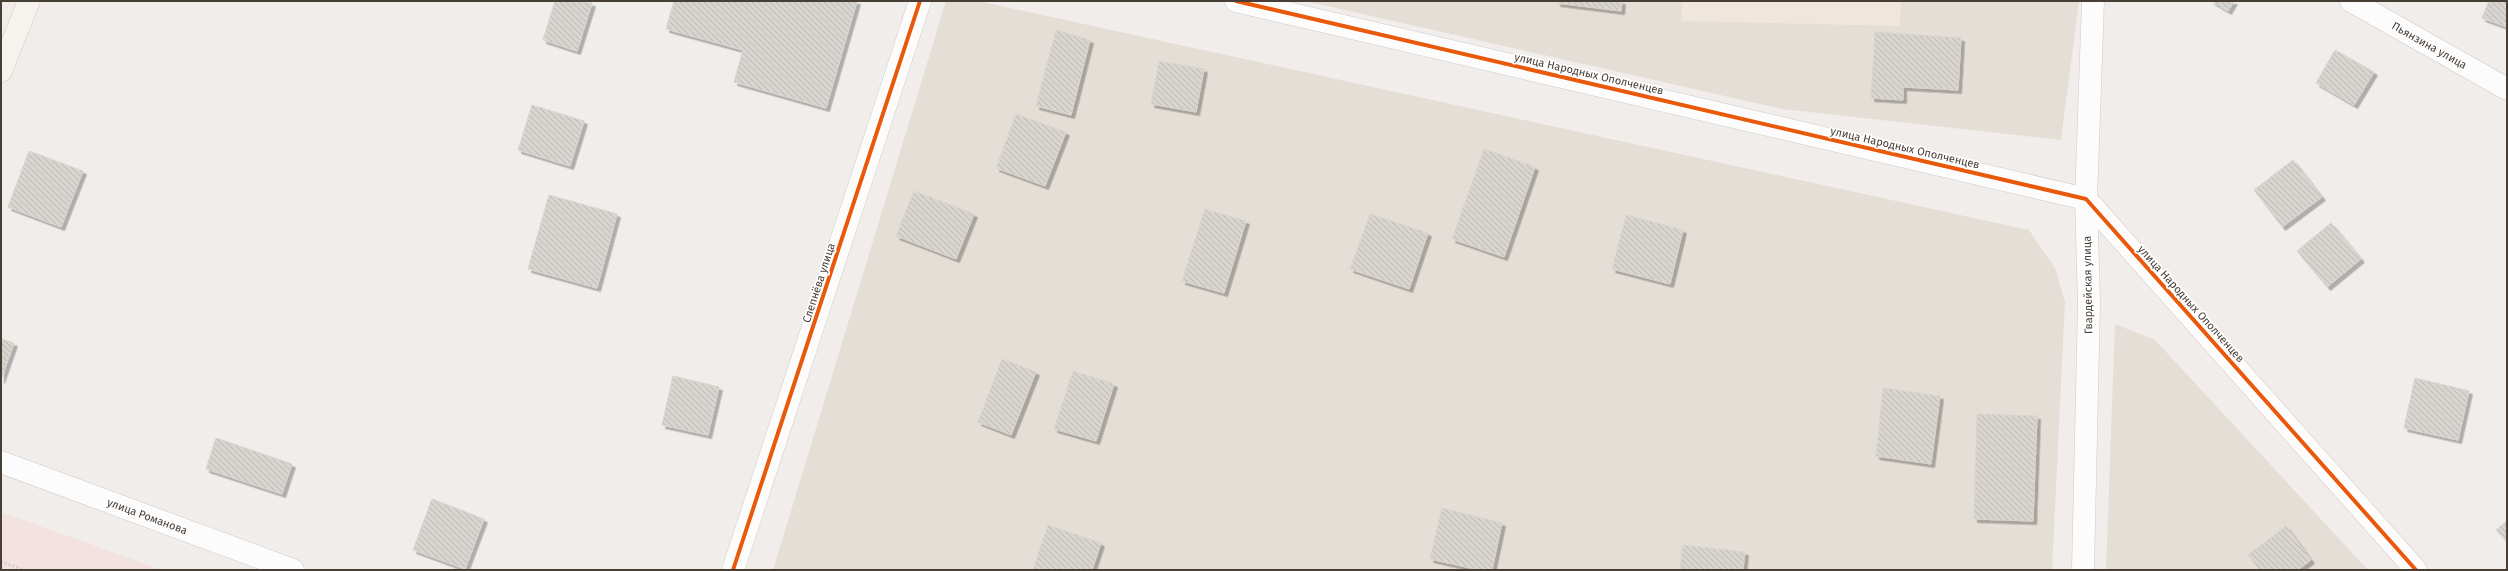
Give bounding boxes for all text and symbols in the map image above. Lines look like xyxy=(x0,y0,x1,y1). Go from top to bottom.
street label: Пьянзина улица xyxy=(2390,19,2469,71)
street label: улица Народных Ополченцев xyxy=(1513,50,1665,98)
street label: улица Народных Ополченцев xyxy=(1829,124,1981,172)
street label: Гвардейская улица xyxy=(2081,236,2095,334)
street label: Слепнёва улица xyxy=(800,241,838,325)
street label: улица Народных Ополченцев xyxy=(2135,243,2247,365)
street label: улица Романова xyxy=(105,495,189,537)

